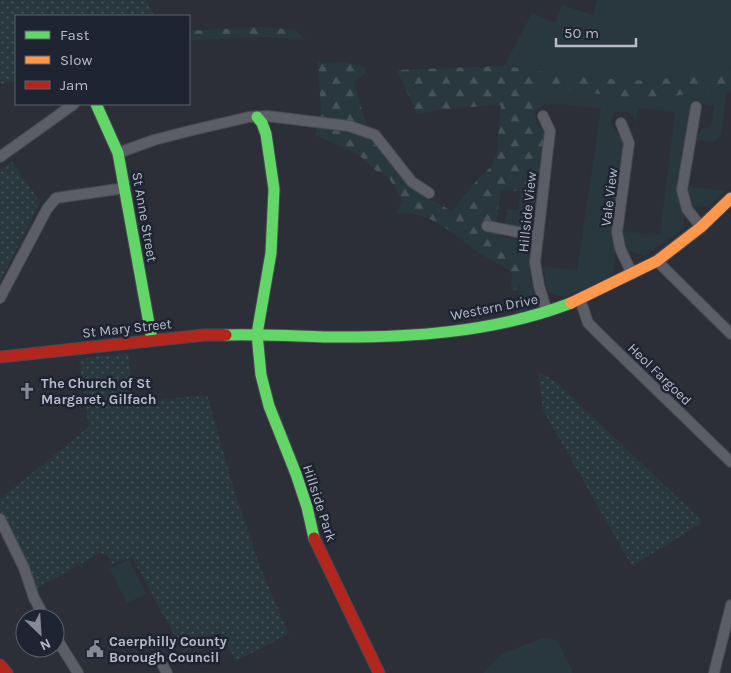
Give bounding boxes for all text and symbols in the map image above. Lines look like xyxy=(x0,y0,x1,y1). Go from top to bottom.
legend xyxy=(15,15,190,105)
scale bar xyxy=(556,15,636,47)
text: 50 m xyxy=(564,24,599,42)
text: Fast xyxy=(60,26,90,44)
text: Slow xyxy=(60,51,92,69)
text: Jam xyxy=(60,76,88,94)
street label: Vale View xyxy=(597,167,622,227)
street label: St Anne Street xyxy=(128,171,161,263)
street label: Hillside View xyxy=(515,171,540,253)
street label: Western Drive xyxy=(449,291,539,324)
street label: St Mary Street xyxy=(81,315,173,342)
street label: Heol Fargoed xyxy=(624,340,695,409)
place label: The Church of St Margaret, Gilfach xyxy=(41,375,156,408)
church icon: The Church of St Margaret, Gilfach xyxy=(17,381,37,401)
street label: Hillside Park xyxy=(299,462,340,544)
north arrow xyxy=(15,608,65,658)
place label: Caerphilly County Borough Council xyxy=(109,633,227,666)
text: N xyxy=(37,635,53,654)
public building icon: Caerphilly County Borough Council xyxy=(85,639,105,659)

